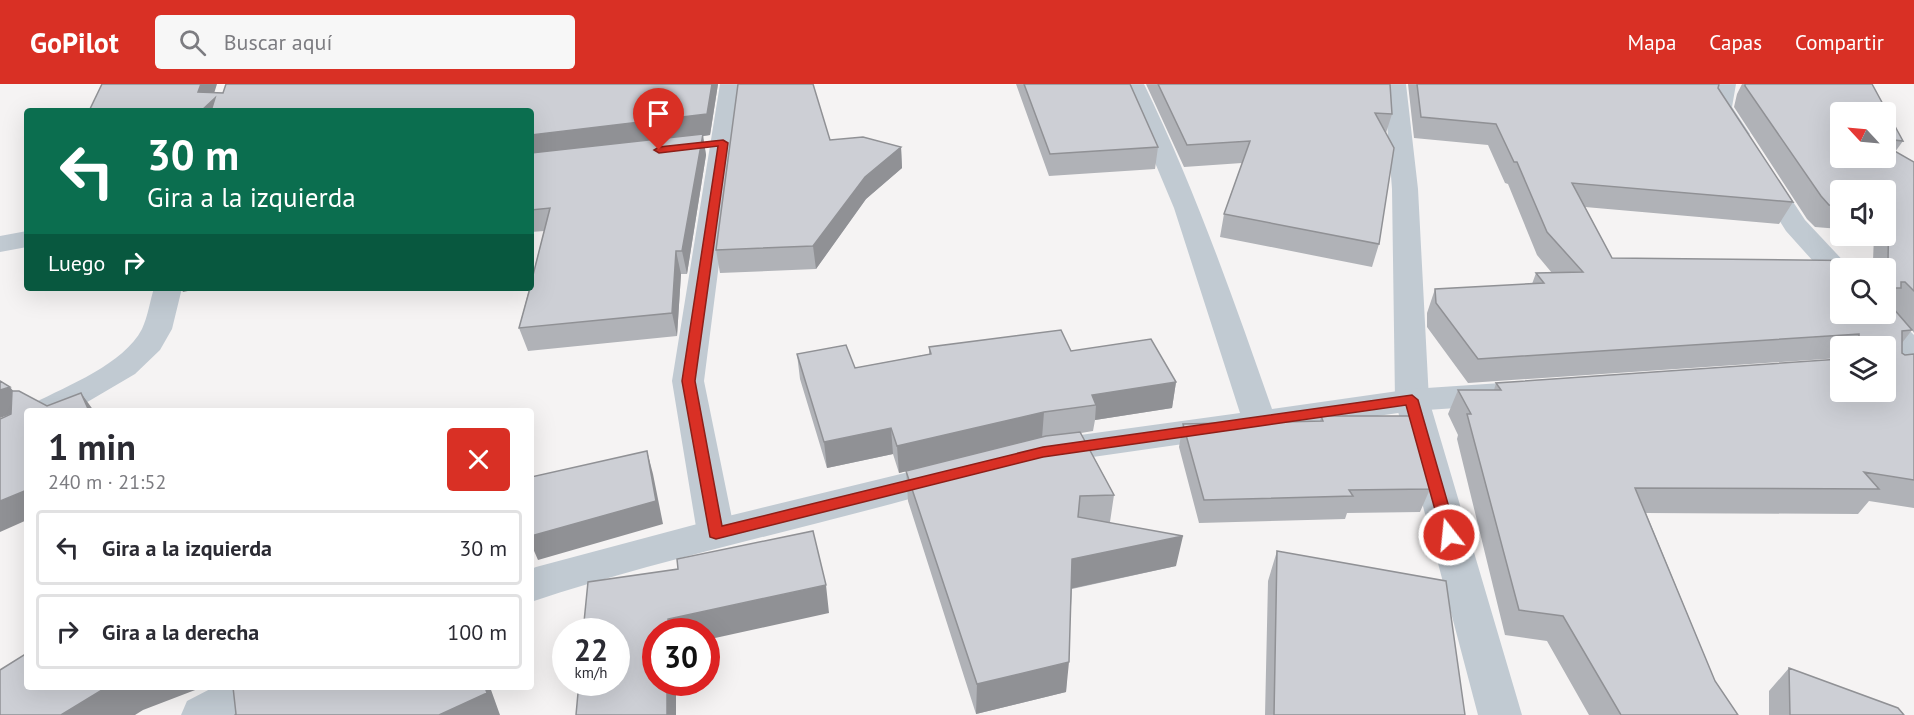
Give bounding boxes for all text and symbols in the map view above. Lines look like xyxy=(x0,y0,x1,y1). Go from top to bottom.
search box xyxy=(155,15,575,69)
text: GoPilot xyxy=(30,24,119,61)
icon: search xyxy=(176,26,209,59)
text: Buscar aquí xyxy=(224,28,332,56)
text: Mapa xyxy=(1628,29,1676,56)
text: Capas xyxy=(1709,29,1762,56)
text: Compartir xyxy=(1795,29,1884,56)
pin xyxy=(633,88,684,150)
icon: arrive xyxy=(642,97,675,130)
north arrow xyxy=(1830,102,1896,168)
map controls xyxy=(1830,102,1896,402)
text: 30 m xyxy=(147,127,239,182)
icon: left xyxy=(48,132,126,210)
text: Gira a la izquierda xyxy=(147,180,356,214)
button: sound xyxy=(1830,180,1896,246)
icon: right xyxy=(117,246,150,279)
text: Luego xyxy=(48,249,105,277)
button: search xyxy=(1830,258,1896,324)
button: layers xyxy=(1830,336,1896,402)
text: 1 min xyxy=(48,423,136,470)
button: close xyxy=(447,428,510,491)
text: 240 m · 21:52 xyxy=(48,469,166,495)
position arrow xyxy=(1417,503,1481,567)
icon: left xyxy=(51,531,84,564)
text: Gira a la izquierda xyxy=(102,534,272,562)
text: 30 m xyxy=(459,534,507,562)
icon: right xyxy=(51,615,84,648)
text: Gira a la derecha xyxy=(102,618,259,646)
text: 100 m xyxy=(447,618,507,646)
speed limit sign: 30 xyxy=(642,618,720,696)
text: 22 xyxy=(574,630,608,669)
text: km/h xyxy=(575,663,607,682)

